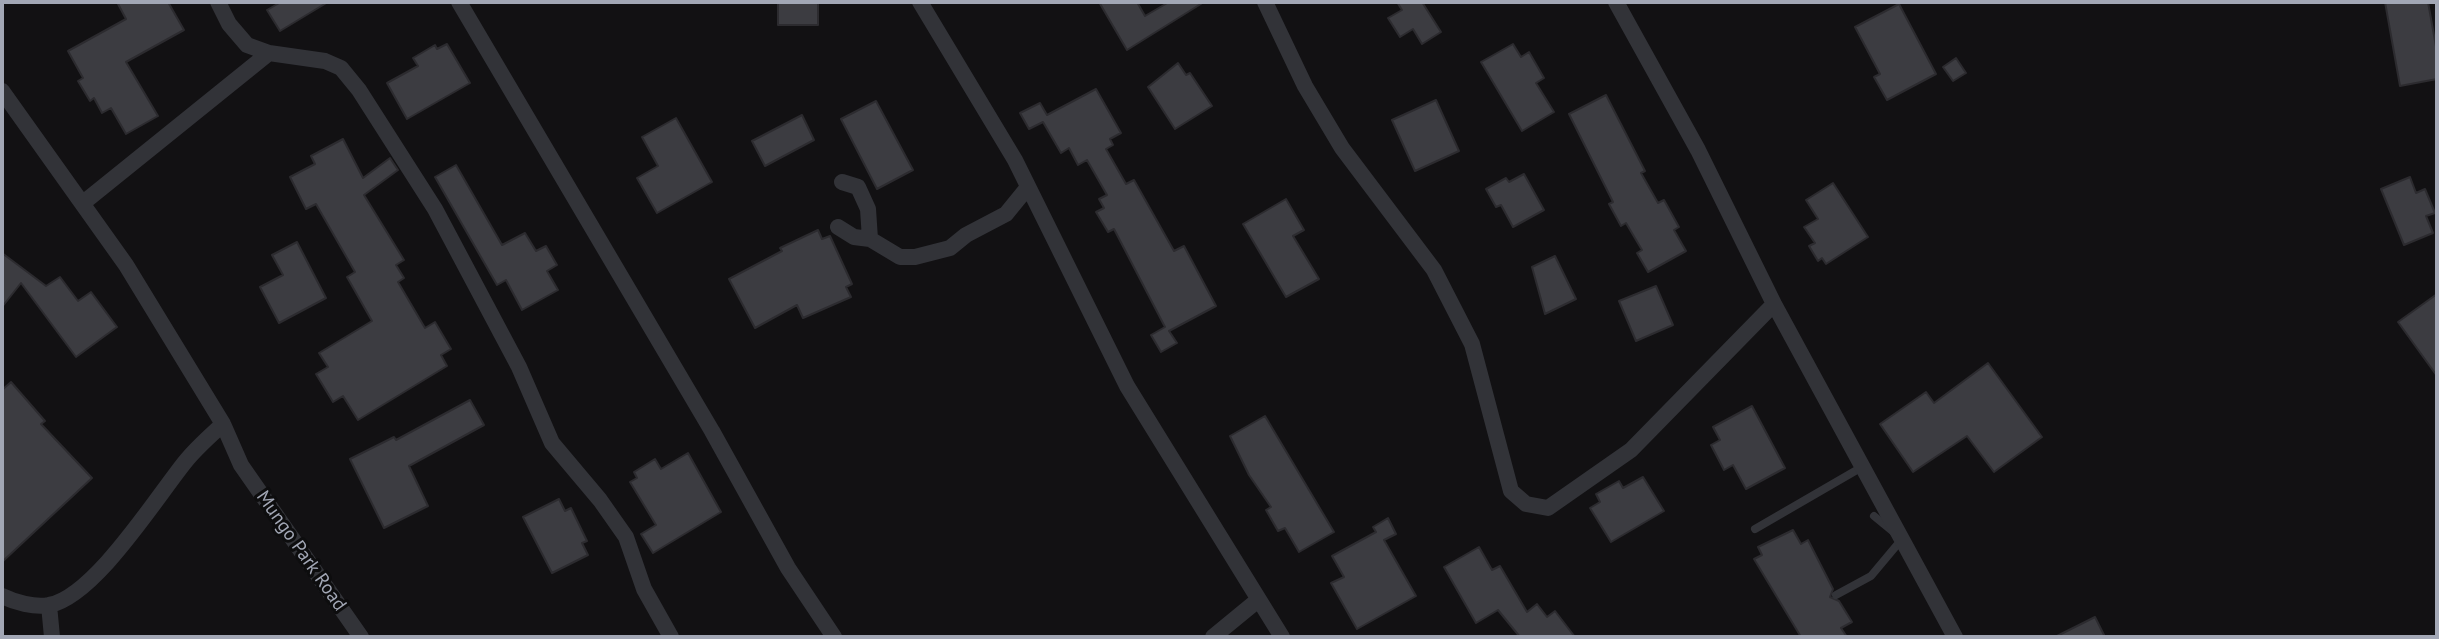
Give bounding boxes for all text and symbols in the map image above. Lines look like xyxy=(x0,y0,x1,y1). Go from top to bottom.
street label: Mungo Park Road xyxy=(251,487,351,615)

